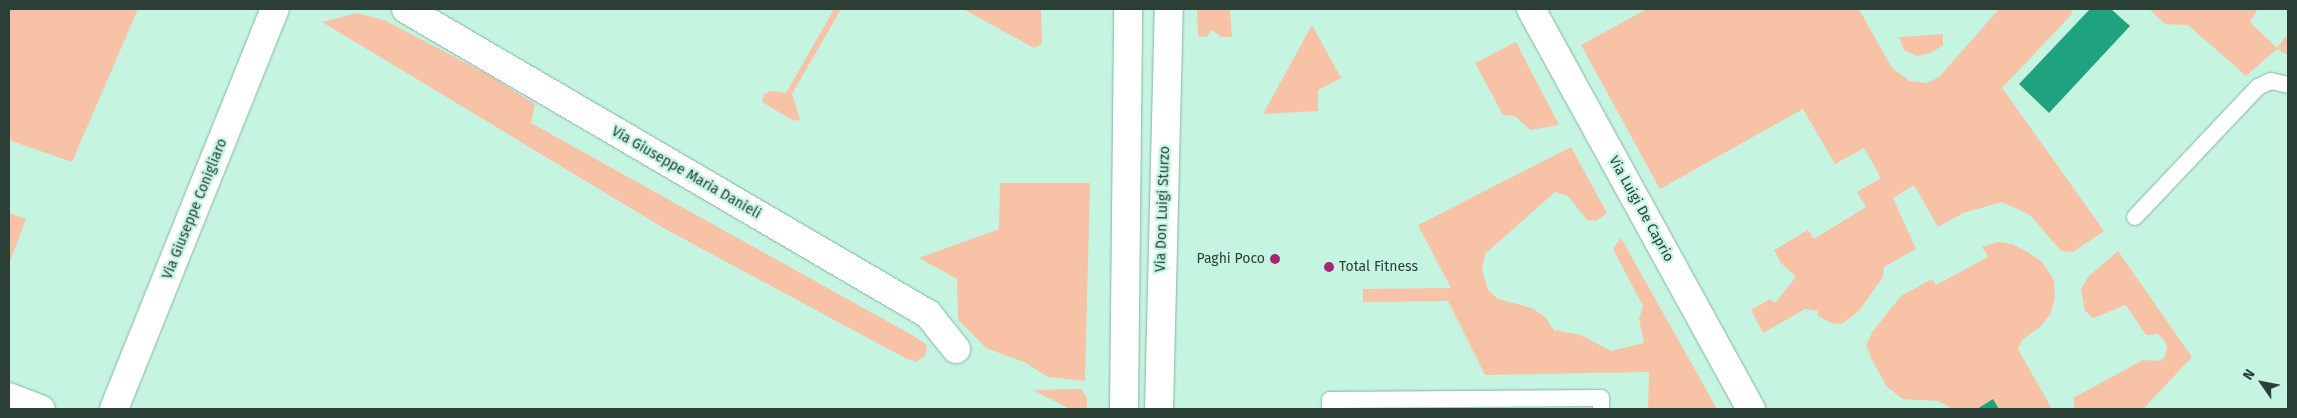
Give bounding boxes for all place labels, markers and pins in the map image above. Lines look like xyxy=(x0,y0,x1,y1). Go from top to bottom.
place label: Paghi Poco xyxy=(1197,251,1265,267)
marker: Paghi Poco xyxy=(1269,253,1281,265)
place label: Total Fitness xyxy=(1339,259,1418,275)
marker: Total Fitness xyxy=(1323,261,1335,273)

